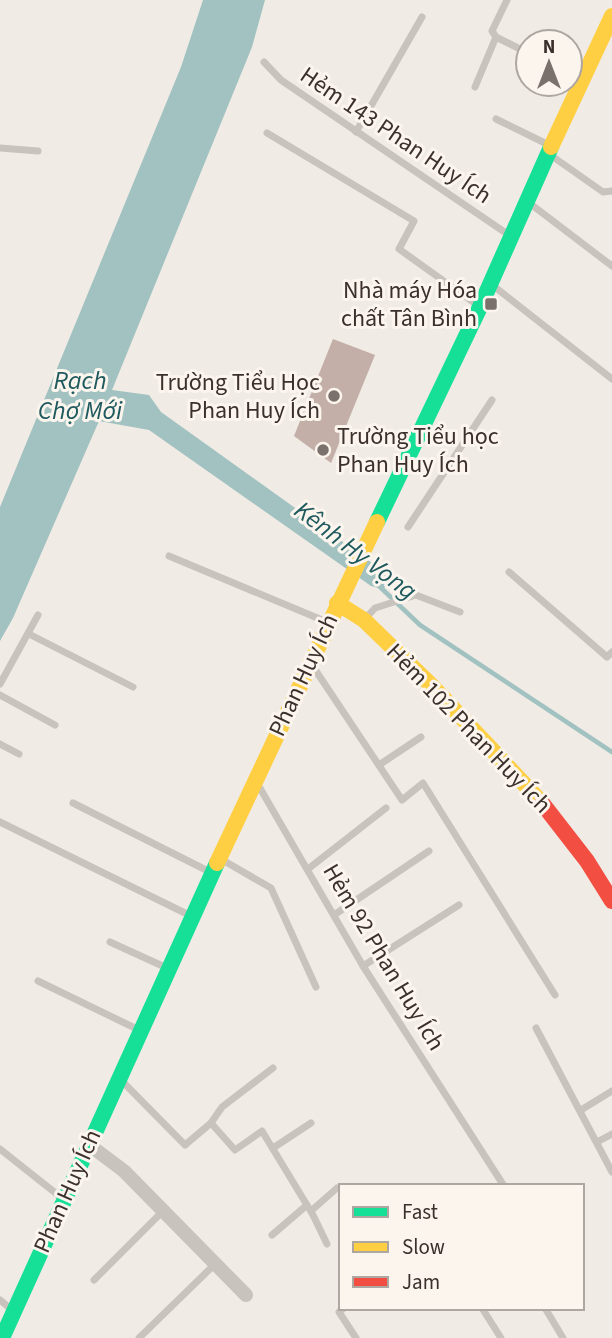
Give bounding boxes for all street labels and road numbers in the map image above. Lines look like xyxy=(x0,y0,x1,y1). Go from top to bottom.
street label: Hẻm 143 Phan Huy Ích xyxy=(293,58,499,213)
street label: Phan Huy Ích xyxy=(260,608,347,742)
street label: Hẻm 102 Phan Huy Ích xyxy=(378,635,559,821)
street label: Hẻm 92 Phan Huy Ích xyxy=(314,857,453,1057)
street label: Phan Huy Ích xyxy=(25,1124,110,1258)

